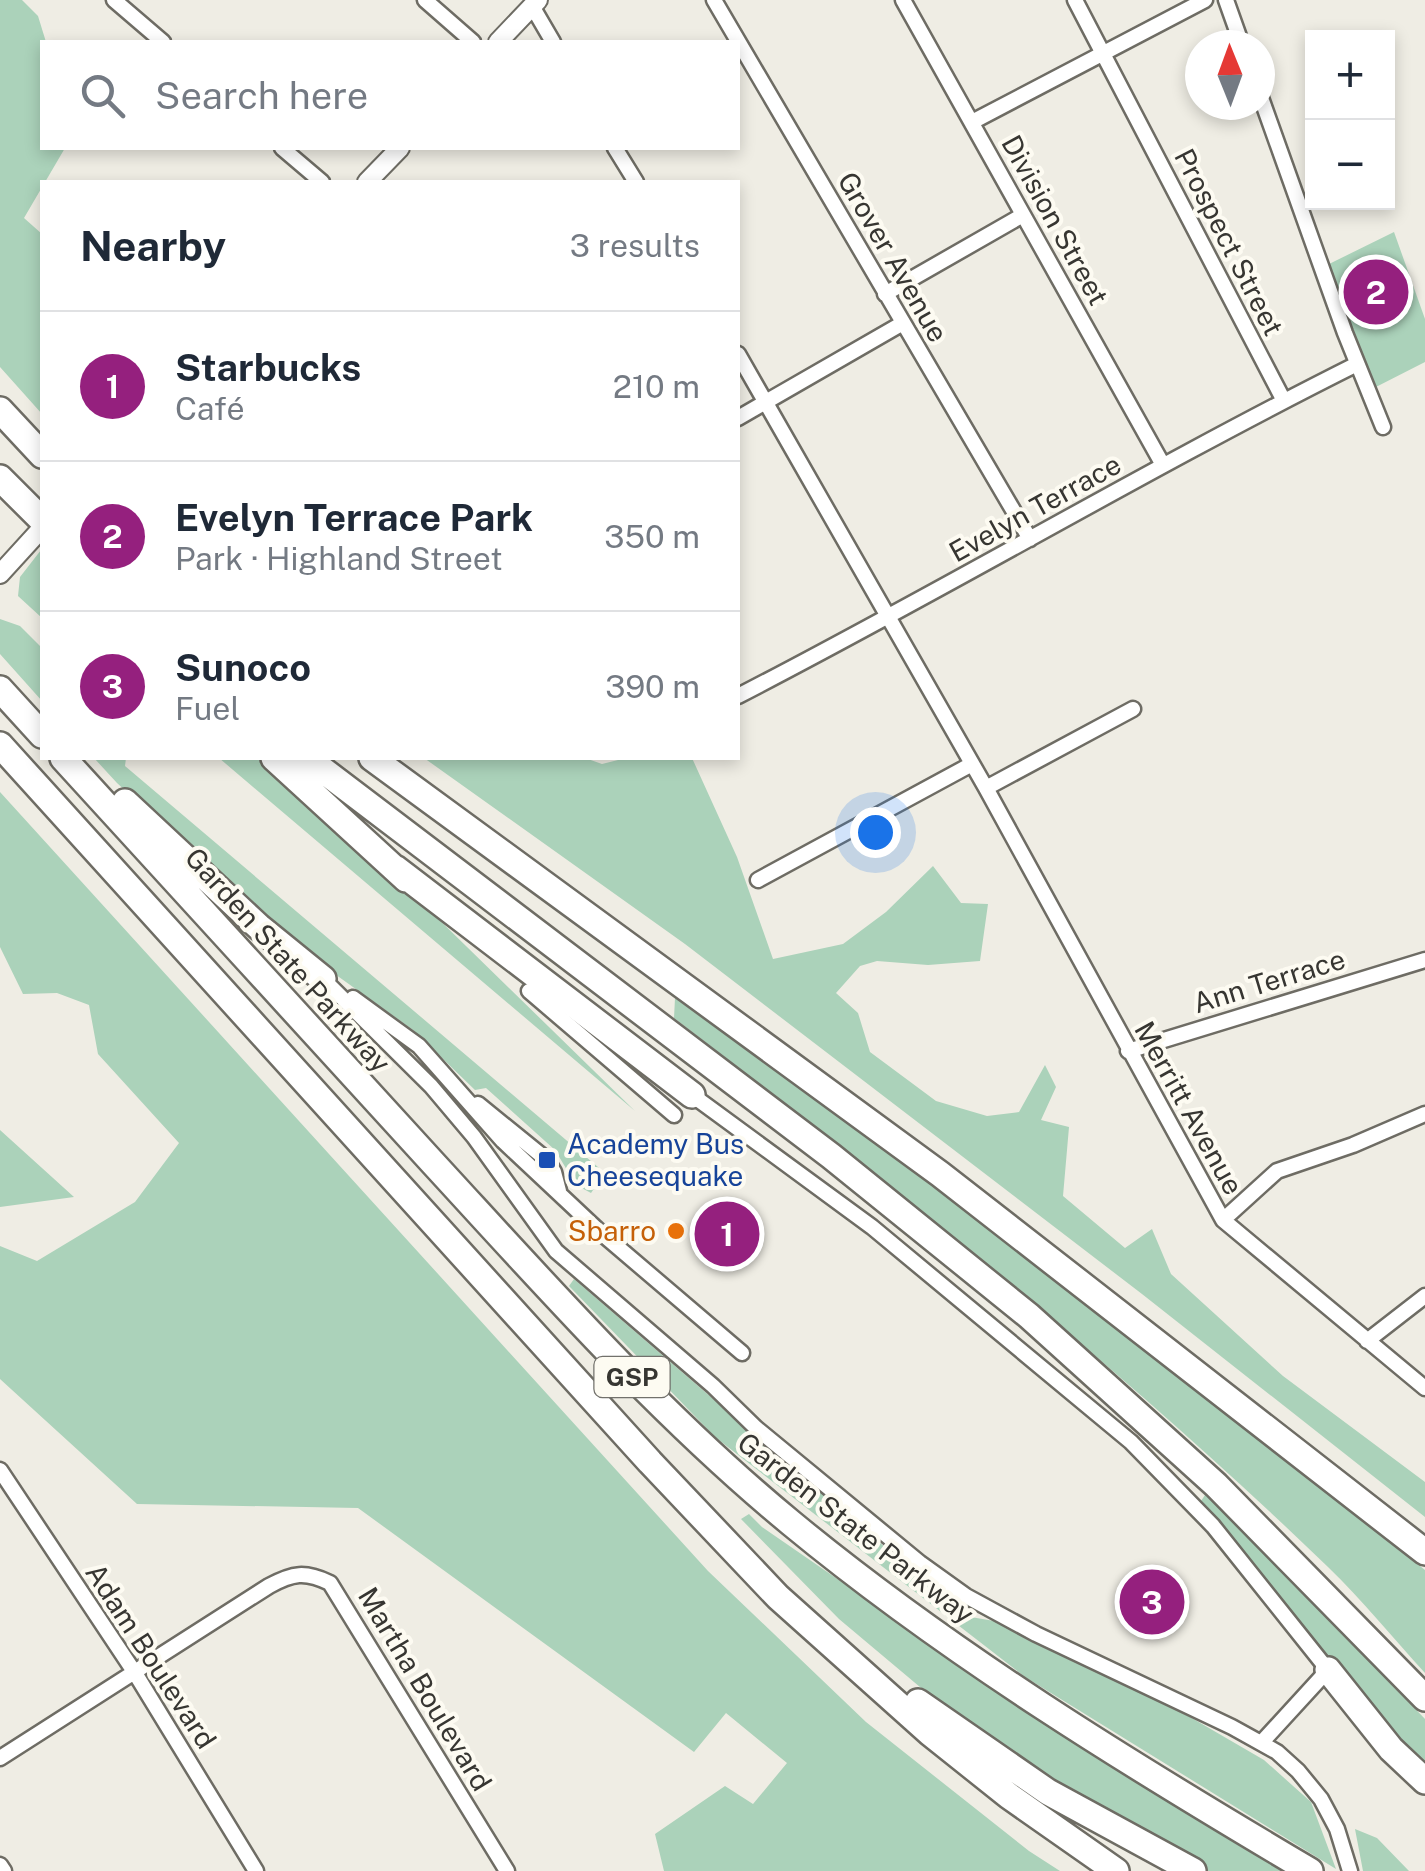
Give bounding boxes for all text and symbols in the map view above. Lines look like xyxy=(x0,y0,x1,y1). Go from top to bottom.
north arrow xyxy=(1185,30,1275,120)
map controls xyxy=(1305,30,1395,210)
button: + xyxy=(1305,30,1395,120)
search box xyxy=(40,40,740,150)
icon: search xyxy=(75,68,130,123)
text: Search here xyxy=(155,73,368,118)
button: − xyxy=(1305,120,1395,210)
street label: Division Street xyxy=(995,129,1116,310)
street label: Prospect Street xyxy=(1168,143,1291,341)
street label: Grover Avenue xyxy=(832,166,955,347)
text: Nearby xyxy=(80,221,226,270)
text: 3 results xyxy=(570,227,700,264)
pin: 2 xyxy=(1344,254,1408,330)
text: Starbucks xyxy=(175,345,361,390)
text: 1 xyxy=(106,368,119,405)
text: 210 m xyxy=(613,368,700,405)
text: Café xyxy=(175,390,245,427)
street label: Evelyn Terrace xyxy=(943,447,1126,568)
text: Evelyn Terrace Park xyxy=(175,495,533,540)
text: 2 xyxy=(102,518,123,555)
text: 350 m xyxy=(604,518,700,555)
text: Park · Highland Street xyxy=(175,540,503,577)
text: Sunoco xyxy=(175,645,311,690)
text: 3 xyxy=(102,668,123,705)
text: 390 m xyxy=(605,668,700,705)
text: Fuel xyxy=(175,690,240,727)
your location xyxy=(850,807,901,858)
street label: Garden State Parkway xyxy=(179,841,398,1079)
street label: Ann Terrace xyxy=(1189,942,1349,1019)
street label: Merritt Avenue xyxy=(1128,1016,1251,1200)
place label: Academy Bus Cheesequake xyxy=(567,1127,744,1192)
marker: Academy Bus Cheesequake xyxy=(536,1149,558,1171)
pin: 1 xyxy=(694,1196,760,1272)
place label: Sbarro xyxy=(568,1214,656,1247)
marker: Sbarro xyxy=(665,1220,687,1242)
road number: GSP xyxy=(594,1357,670,1397)
street label: Garden State Parkway xyxy=(732,1425,981,1630)
street label: Adam Boulevard xyxy=(79,1557,223,1754)
pin: 3 xyxy=(1120,1564,1184,1640)
street label: Martha Boulevard xyxy=(352,1581,499,1796)

